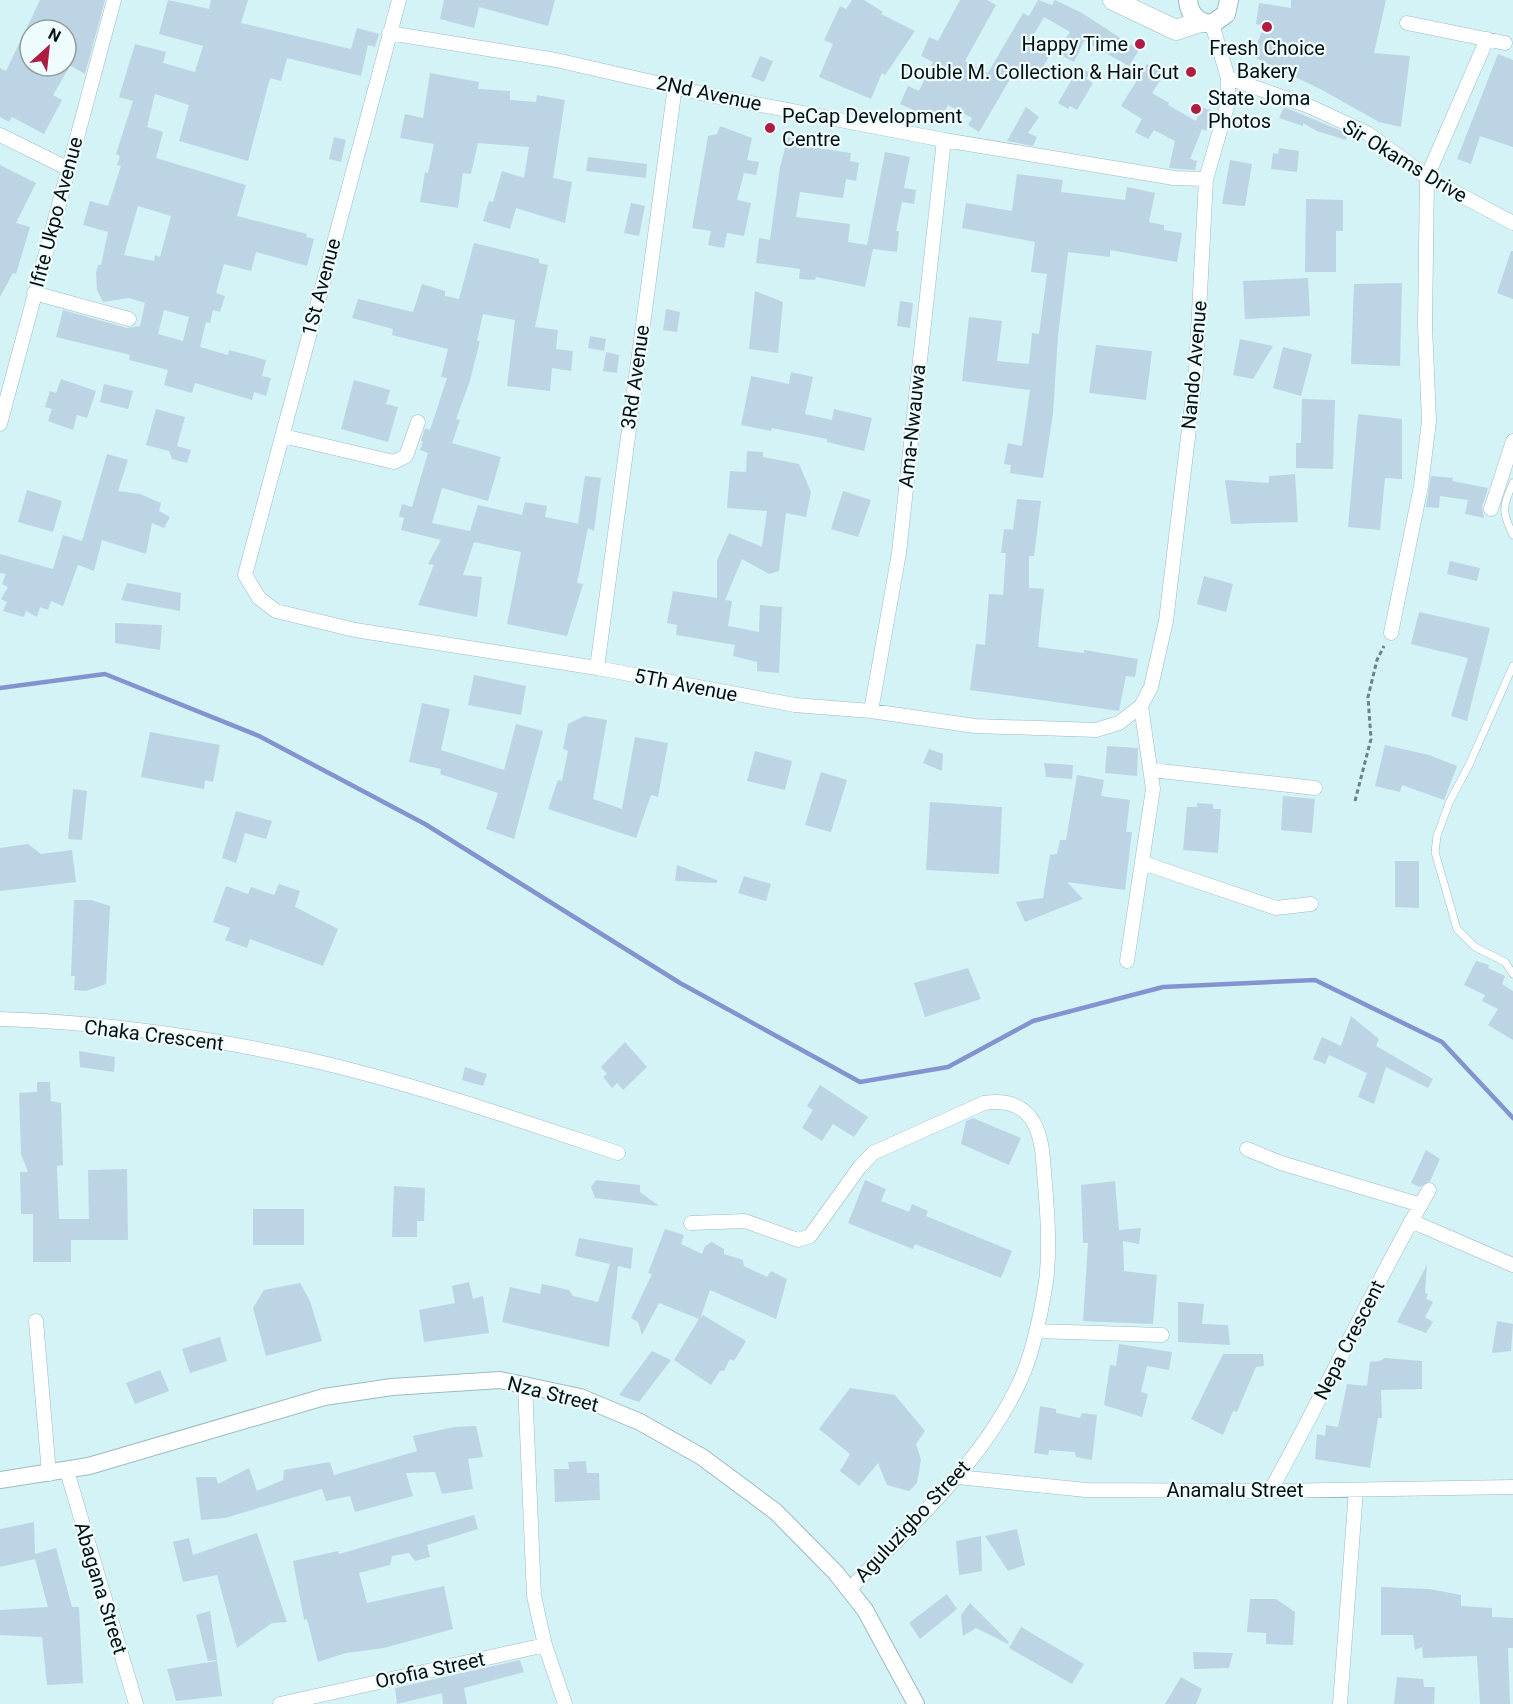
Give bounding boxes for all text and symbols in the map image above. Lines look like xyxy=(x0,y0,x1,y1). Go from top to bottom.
north arrow xyxy=(18,18,78,78)
marker: Fresh Choice Bakery xyxy=(1260,20,1274,34)
text: N xyxy=(45,24,64,46)
place label: Happy Time xyxy=(1022,32,1128,56)
place label: Fresh Choice Bakery xyxy=(1209,36,1325,83)
marker: Happy Time xyxy=(1133,37,1147,51)
place label: Double M. Collection & Hair Cut xyxy=(900,60,1179,84)
marker: Double M. Collection & Hair Cut xyxy=(1184,65,1198,79)
street label: 2Nd Avenue xyxy=(654,70,764,116)
place label: State Joma Photos xyxy=(1208,86,1310,133)
marker: State Joma Photos xyxy=(1189,102,1203,116)
place label: PeCap Development Centre xyxy=(782,104,962,151)
street label: Sir Okams Drive xyxy=(1338,114,1472,208)
marker: PeCap Development Centre xyxy=(763,121,777,135)
street label: Ifite Ukpo Avenue xyxy=(24,134,88,290)
street label: 1St Avenue xyxy=(296,236,346,338)
street label: Nando Avenue xyxy=(1176,300,1212,430)
street label: 3Rd Avenue xyxy=(616,323,654,431)
street label: Ama-Nwauwa xyxy=(894,363,930,489)
street label: 5Th Avenue xyxy=(632,663,740,707)
street label: Chaka Crescent xyxy=(83,1015,225,1055)
street label: Nepa Crescent xyxy=(1309,1276,1389,1404)
street label: Nza Street xyxy=(505,1371,601,1417)
street label: Aguluzigbo Street xyxy=(849,1455,975,1587)
street label: Anamalu Street xyxy=(1166,1478,1304,1502)
street label: Abagana Street xyxy=(70,1519,132,1657)
street label: Orofia Street xyxy=(373,1647,487,1693)

